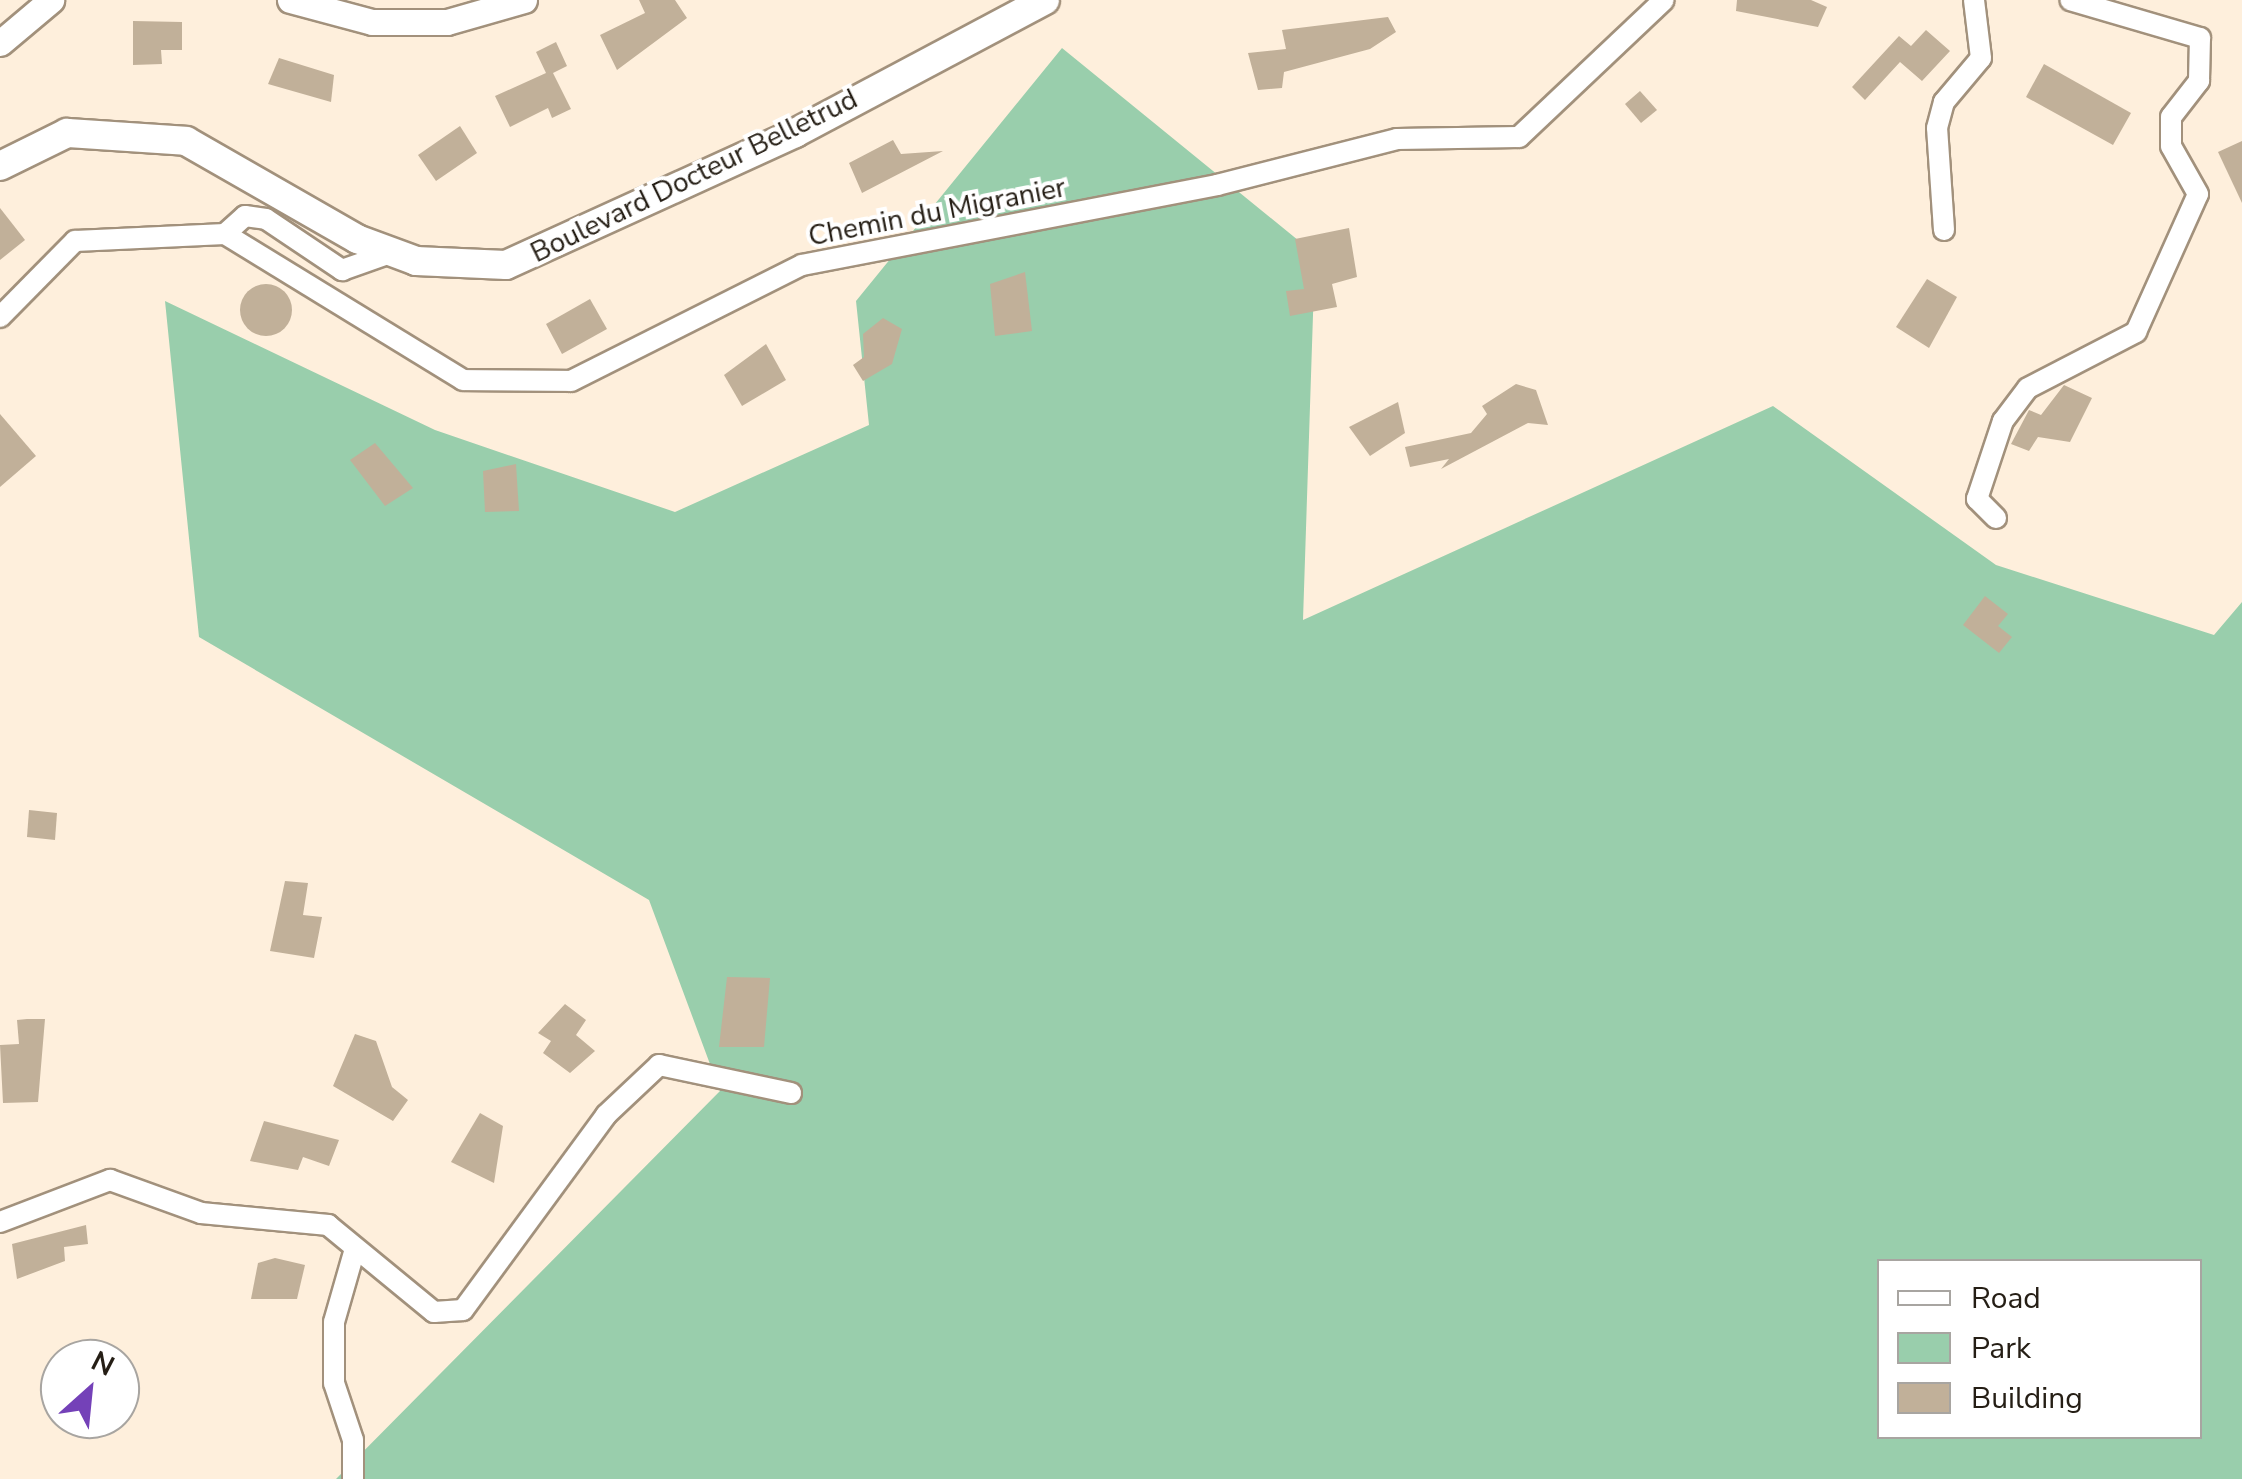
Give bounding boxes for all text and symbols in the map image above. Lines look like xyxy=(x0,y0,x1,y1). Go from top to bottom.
street label: Boulevard Docteur Belletrud xyxy=(525,82,863,270)
street label: Chemin du Migranier xyxy=(806,171,1068,253)
legend xyxy=(1877,1259,2202,1439)
text: Road xyxy=(1971,1278,2041,1319)
text: Park xyxy=(1971,1328,2031,1369)
north arrow xyxy=(40,1339,140,1439)
text: N xyxy=(85,1342,121,1386)
text: Building xyxy=(1971,1378,2083,1419)

